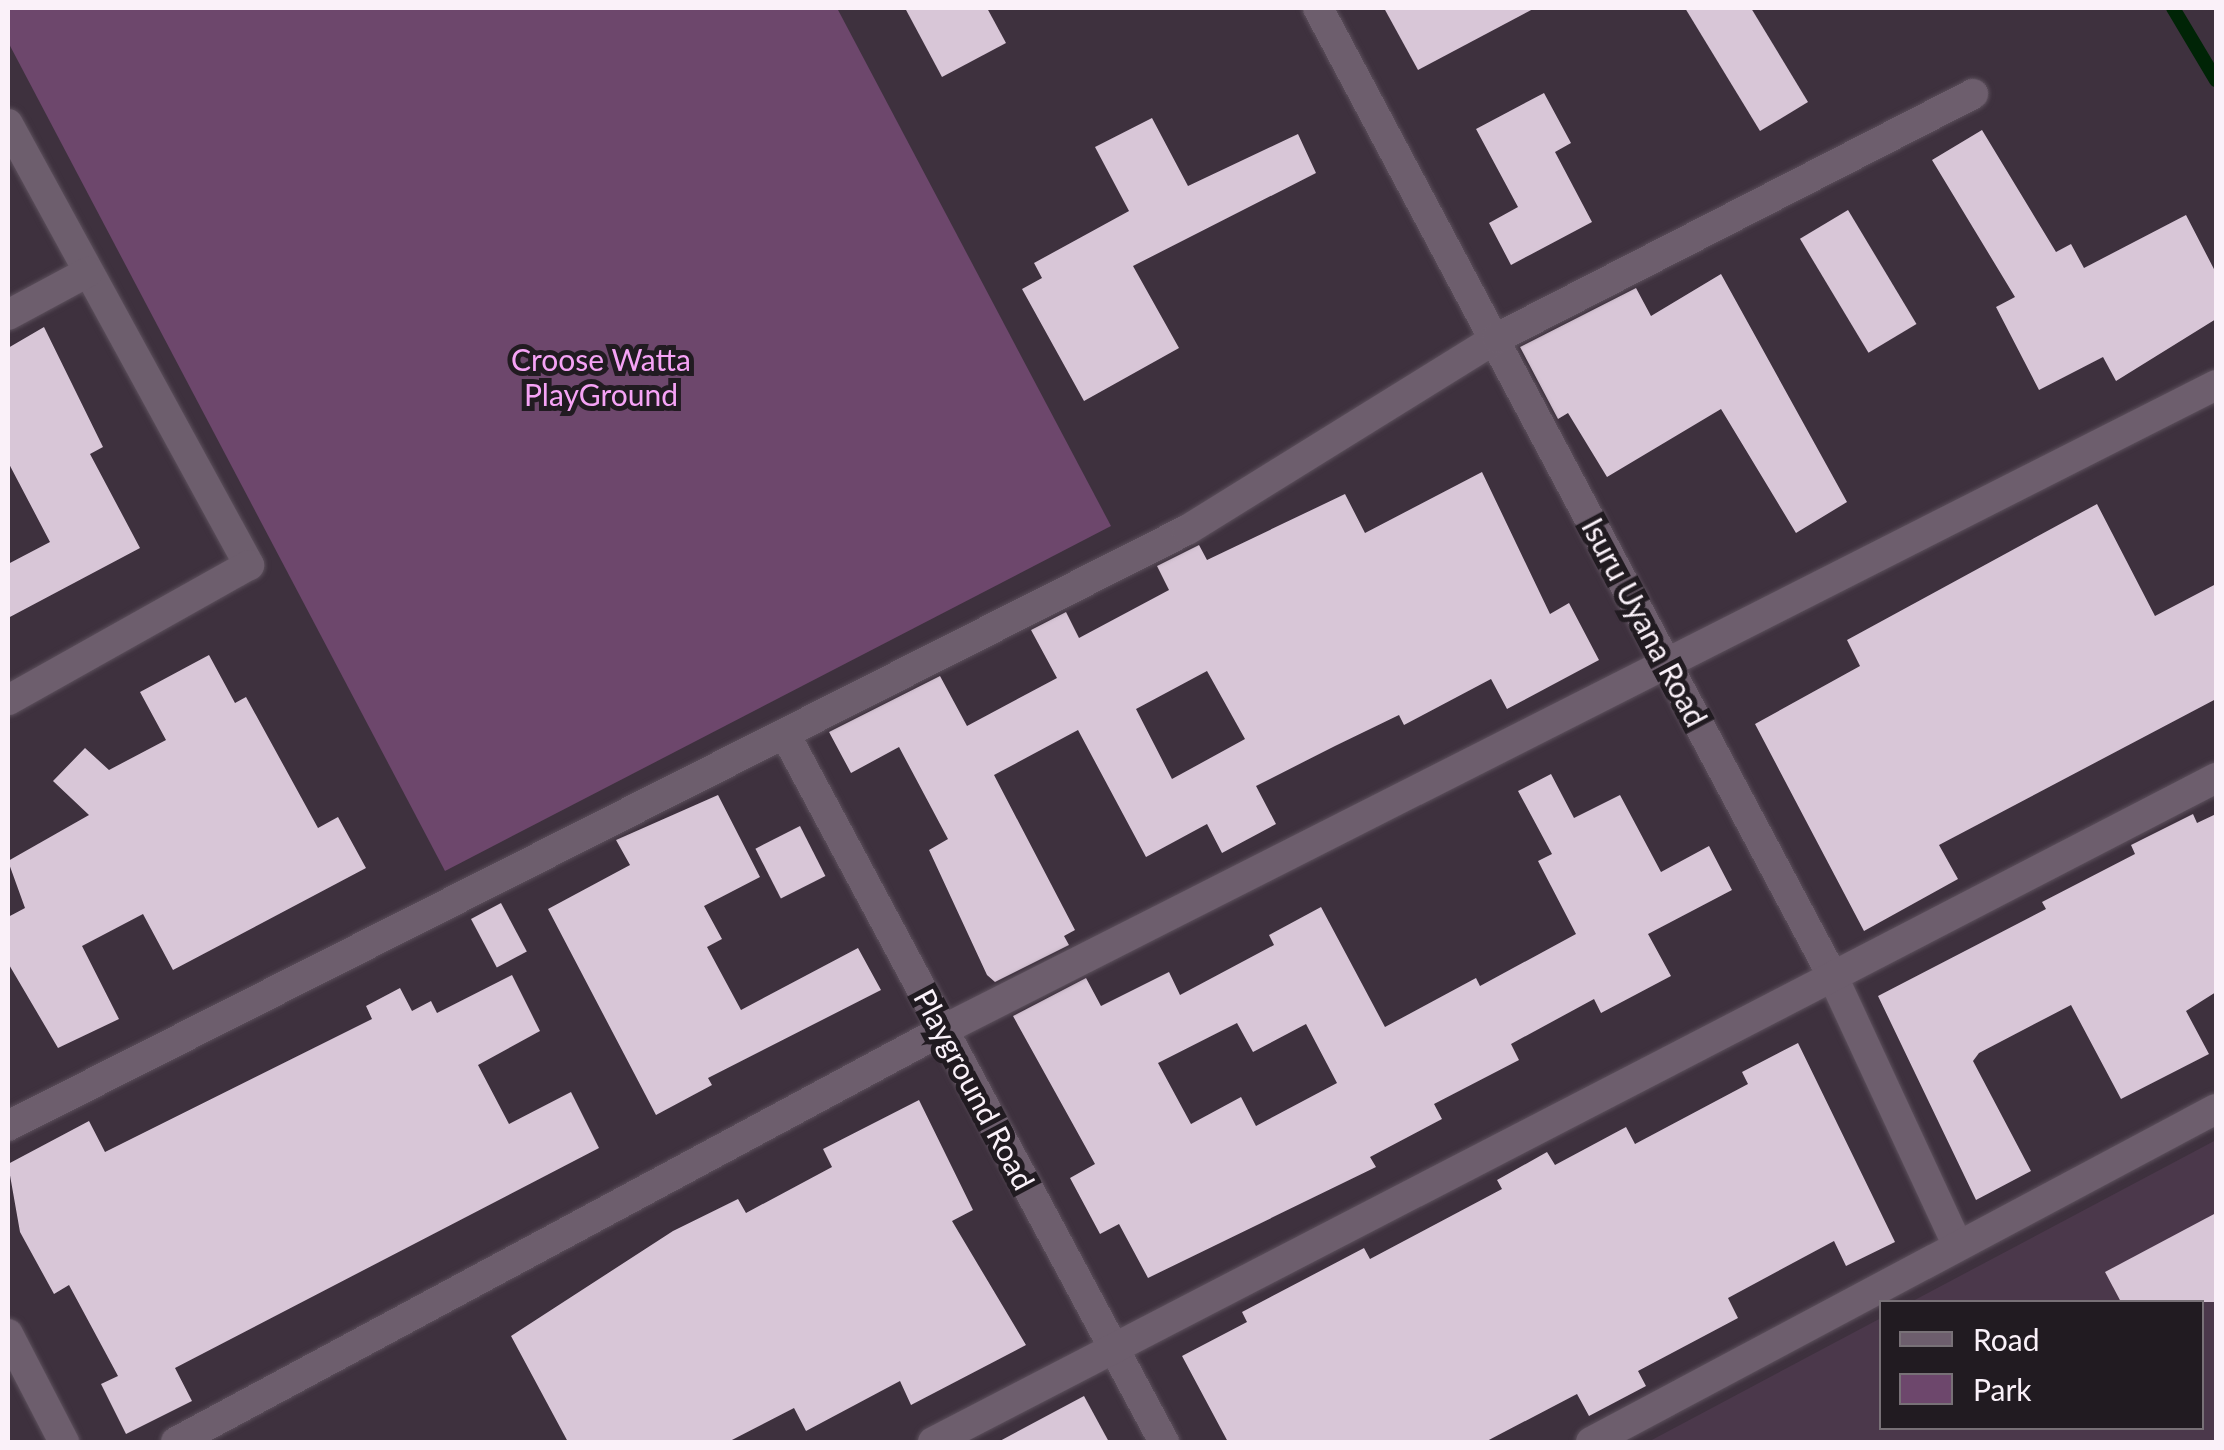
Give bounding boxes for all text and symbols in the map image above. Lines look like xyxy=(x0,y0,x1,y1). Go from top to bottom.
park label: Croose Watta PlayGround xyxy=(511,341,691,412)
street label: Isuru Uyana Road xyxy=(1575,512,1715,732)
street label: Playground Road xyxy=(907,983,1043,1195)
legend xyxy=(1879,1300,2204,1430)
text: Road xyxy=(1973,1321,2040,1357)
text: Park xyxy=(1973,1371,2032,1407)

